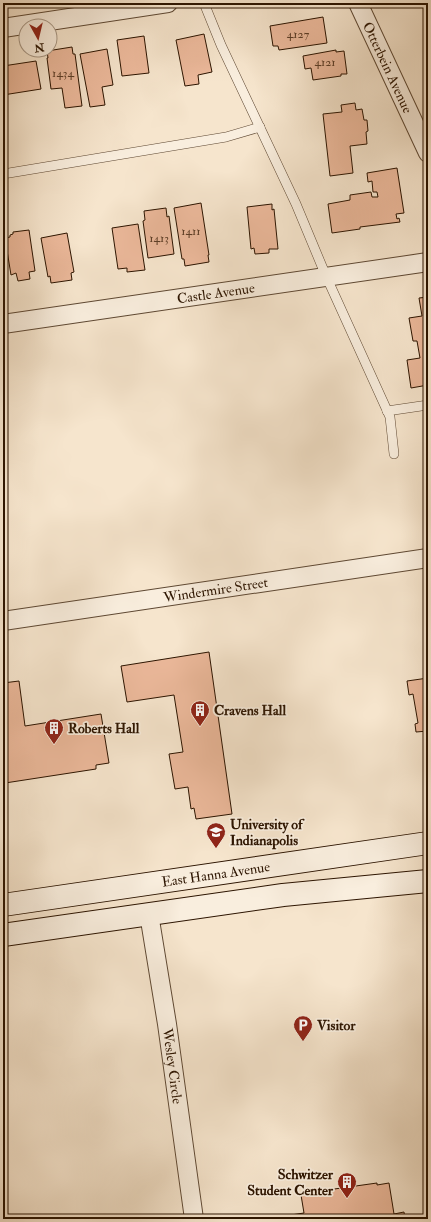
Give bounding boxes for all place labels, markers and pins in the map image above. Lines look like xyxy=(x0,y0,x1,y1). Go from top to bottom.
building icon: Cravens Hall xyxy=(189,699,211,727)
place label: Cravens Hall xyxy=(214,702,286,719)
building icon: Roberts Hall xyxy=(43,717,65,745)
place label: Roberts Hall xyxy=(68,720,140,737)
place label: University of Indianapolis xyxy=(230,816,305,850)
school or university icon: University of Indianapolis xyxy=(205,821,227,849)
parking icon: Visitor xyxy=(292,1014,314,1042)
place label: Visitor xyxy=(316,1017,356,1034)
place label: Schwitzer Student Center xyxy=(247,1166,334,1199)
building icon: Schwitzer Student Center xyxy=(336,1171,358,1199)

